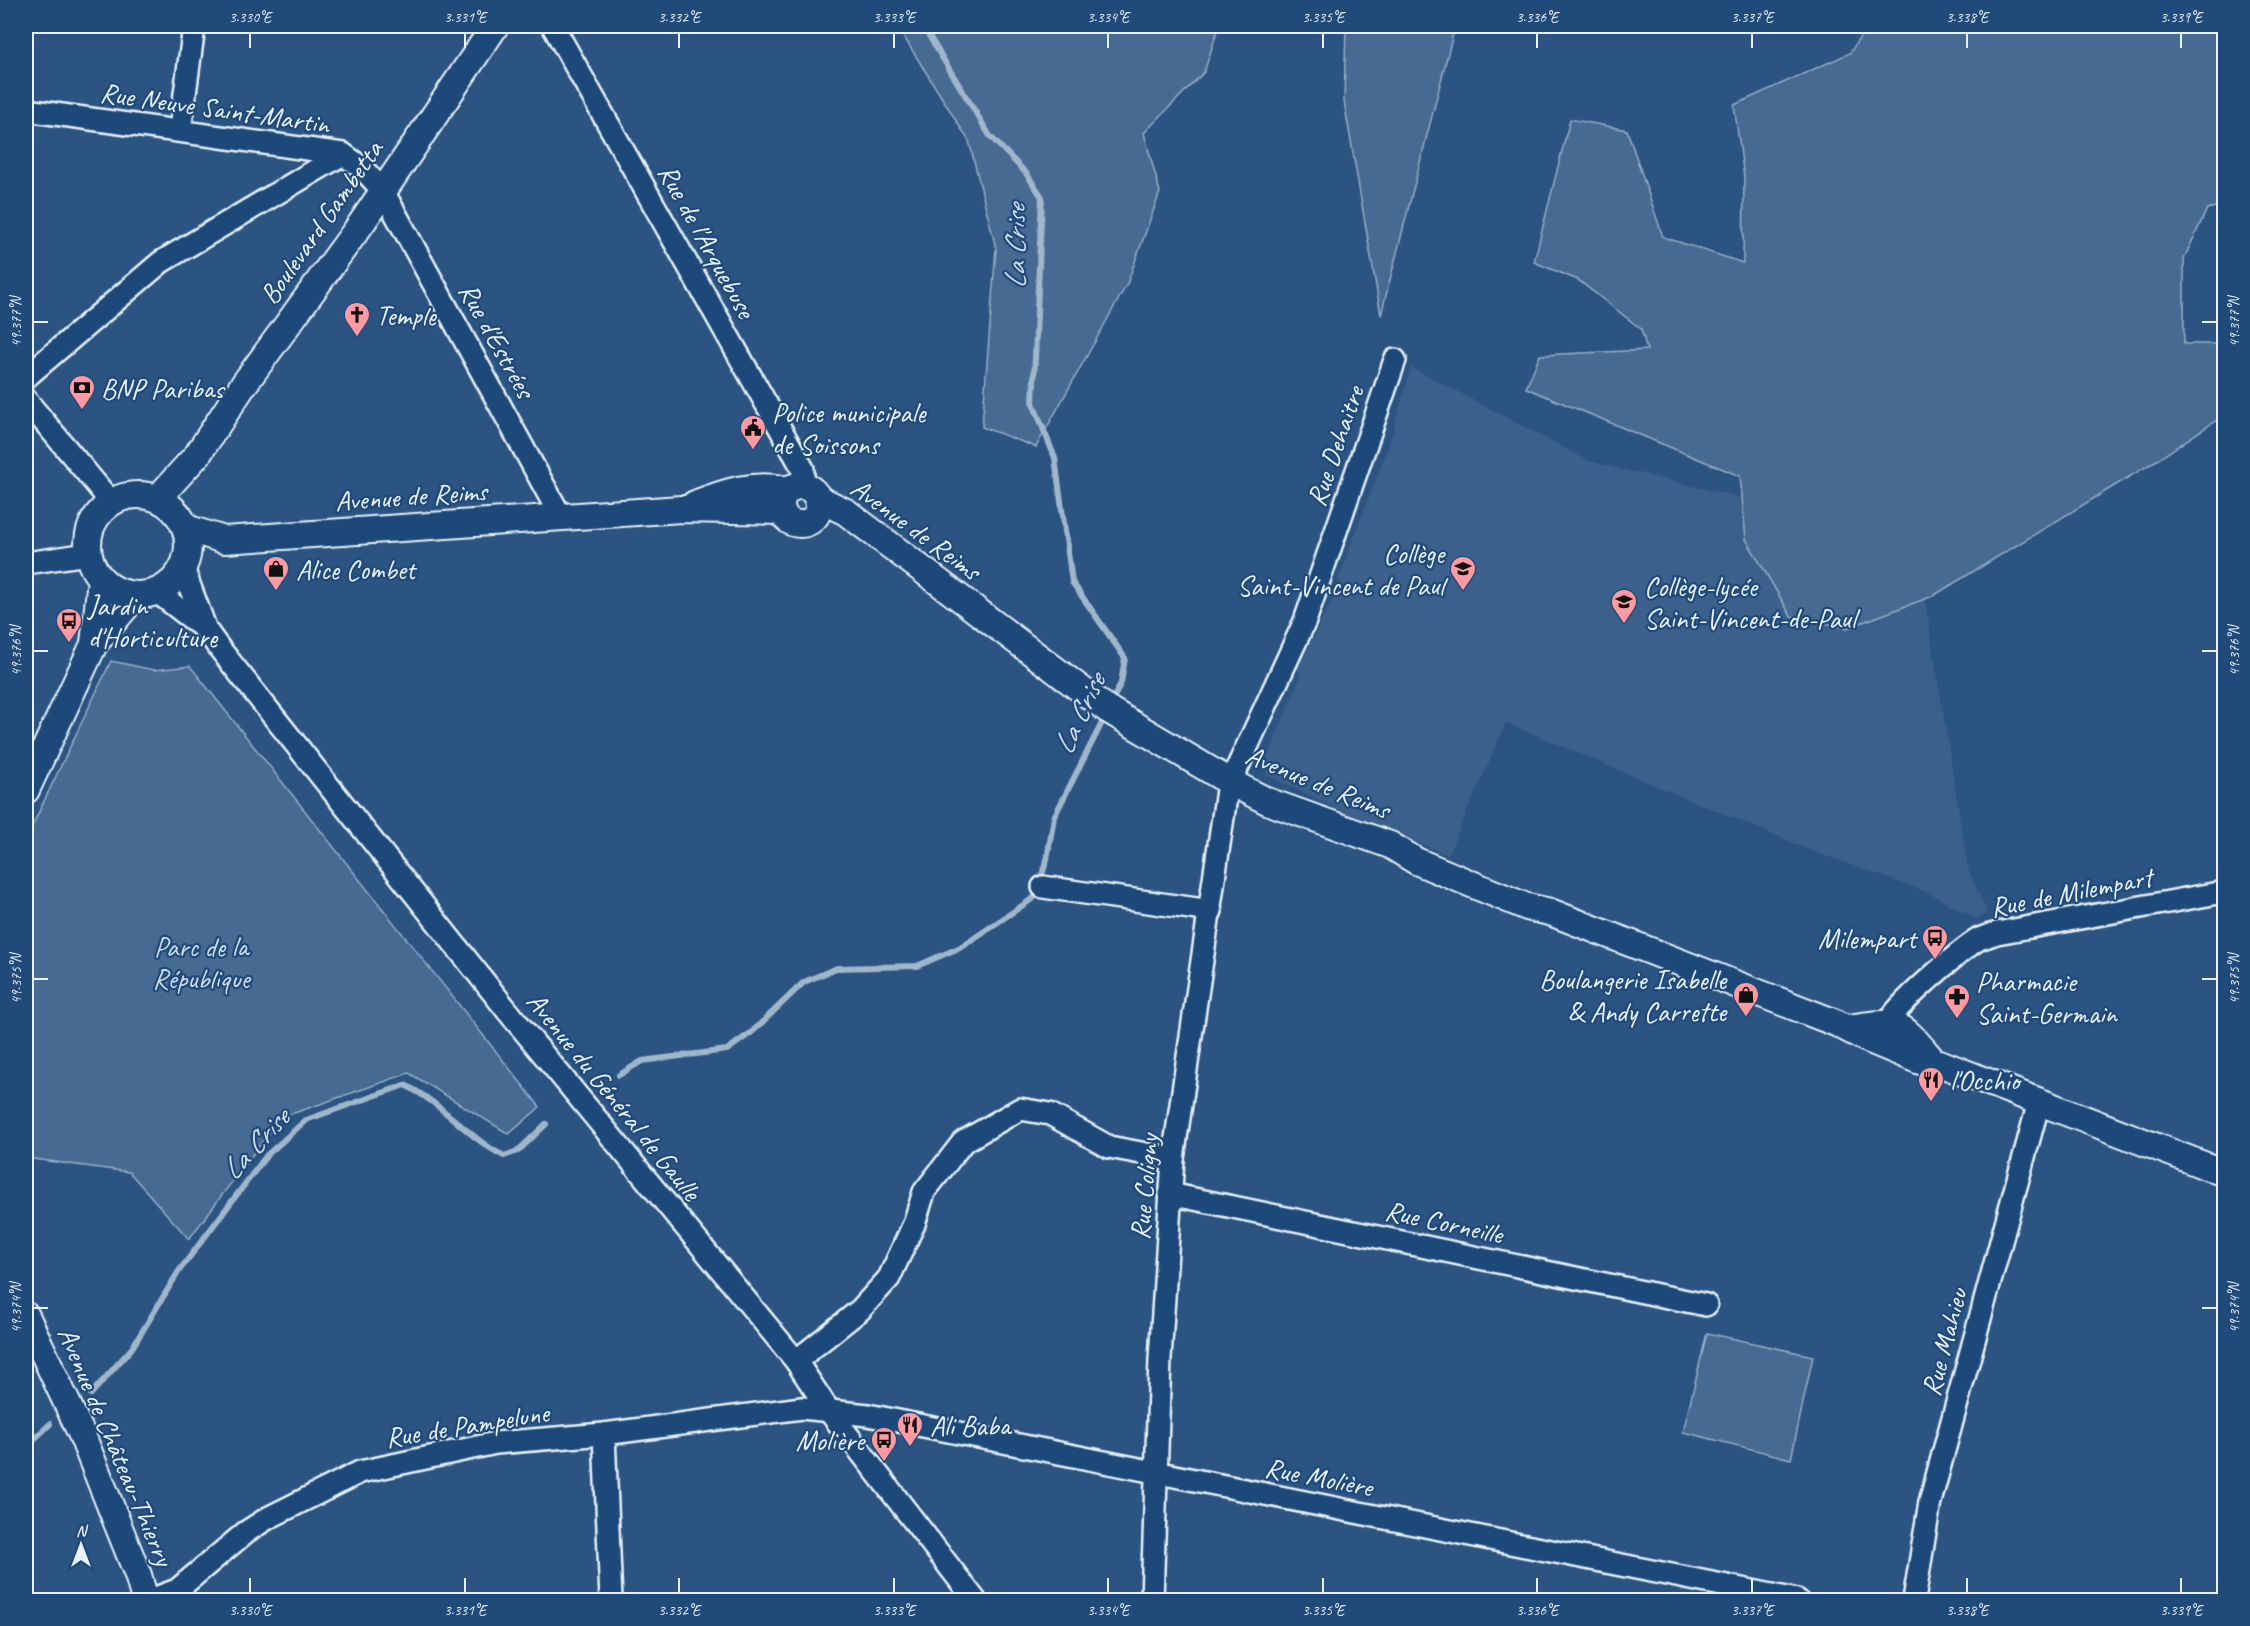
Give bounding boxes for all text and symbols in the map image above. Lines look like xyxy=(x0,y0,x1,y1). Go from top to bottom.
text: 3.330°E xyxy=(229,8,273,27)
text: 3.331°E xyxy=(444,8,488,27)
text: 3.332°E xyxy=(658,8,702,27)
text: 3.333°E xyxy=(873,8,917,27)
text: 3.334°E xyxy=(1087,8,1131,27)
text: 3.335°E xyxy=(1302,8,1346,27)
text: 3.336°E xyxy=(1516,8,1560,27)
text: 3.337°E xyxy=(1731,8,1775,27)
text: 3.338°E xyxy=(1946,8,1990,27)
text: 3.339°E xyxy=(2160,8,2204,27)
street label: Rue Neuve Saint-Martin xyxy=(98,75,333,142)
street label: Boulevard Gambetta xyxy=(252,132,391,311)
street label: Rue de l'Arquebuse xyxy=(650,158,765,326)
water label: La Crise xyxy=(996,201,1034,289)
street label: Rue d'Estrées xyxy=(451,276,544,406)
text: 49.377°N xyxy=(7,294,26,347)
text: 49.377°N xyxy=(2225,294,2244,347)
place label: Temple xyxy=(376,298,437,333)
church icon: Temple xyxy=(342,300,372,338)
place label: BNP Paribas xyxy=(101,371,226,406)
bank icon: BNP Paribas xyxy=(67,373,97,411)
street label: Rue Dehaitre xyxy=(1298,380,1372,511)
place label: Police municipale de Soissons xyxy=(772,395,927,462)
public building icon: Police municipale de Soissons xyxy=(738,413,768,451)
street label: Avenue de Reims xyxy=(844,470,990,589)
street label: Avenue de Reims xyxy=(334,473,491,519)
place label: Collège Saint-Vincent de Paul xyxy=(1237,536,1449,603)
place label: Alice Combet xyxy=(296,552,418,587)
shop icon: Alice Combet xyxy=(261,554,291,592)
school or university icon: Collège Saint-Vincent de Paul xyxy=(1448,554,1478,592)
place label: Collège-lycée Saint-Vincent-de-Paul xyxy=(1644,569,1861,636)
school or university icon: Collège-lycée Saint-Vincent-de-Paul xyxy=(1609,587,1639,625)
place label: Jardin d'Horticulture xyxy=(86,588,219,655)
bus stop icon: Jardin d'Horticulture xyxy=(54,606,84,644)
text: 49.376°N xyxy=(7,623,26,676)
text: 49.376°N xyxy=(2225,623,2244,676)
water label: La Crise xyxy=(1044,664,1116,760)
street label: Avenue de Reims xyxy=(1241,737,1397,828)
street label: Rue de Milempart xyxy=(1987,858,2158,925)
place label: Milempart xyxy=(1818,921,1919,956)
bus stop icon: Milempart xyxy=(1920,923,1950,961)
park label: Parc de la République xyxy=(153,929,251,996)
text: 49.375°N xyxy=(7,951,26,1004)
text: 49.375°N xyxy=(2225,951,2244,1004)
place label: Boulangerie Isabelle & Andy Carrette xyxy=(1539,962,1728,1029)
place label: Pharmacie Saint-Germain xyxy=(1976,964,2118,1031)
shop icon: Boulangerie Isabelle & Andy Carrette xyxy=(1731,980,1761,1018)
pharmacy icon: Pharmacie Saint-Germain xyxy=(1942,982,1972,1020)
street label: Avenue du Général de Gaulle xyxy=(519,985,710,1209)
place label: l'Occhio xyxy=(1950,1063,2023,1098)
restaurant icon: l'Occhio xyxy=(1916,1065,1946,1103)
water label: La Crise xyxy=(212,1097,300,1188)
street label: Rue Coligny xyxy=(1122,1130,1166,1241)
street label: Rue Corneille xyxy=(1382,1192,1508,1252)
text: 49.374°N xyxy=(7,1280,26,1333)
text: 49.374°N xyxy=(2225,1280,2244,1333)
street label: Rue Mahieu xyxy=(1913,1283,1976,1400)
street label: Avenue de Château-Thierry xyxy=(50,1321,183,1573)
street label: Rue de Pampelune xyxy=(383,1395,553,1455)
place label: Ali Baba xyxy=(930,1408,1013,1443)
restaurant icon: Ali Baba xyxy=(895,1410,925,1448)
place label: Molière xyxy=(796,1423,866,1458)
bus stop icon: Molière xyxy=(869,1425,899,1463)
street label: Rue Molière xyxy=(1262,1449,1378,1505)
north arrow xyxy=(51,1515,111,1575)
text: N xyxy=(76,1521,89,1541)
text: 3.330°E xyxy=(229,1601,273,1620)
text: 3.331°E xyxy=(444,1601,488,1620)
text: 3.332°E xyxy=(658,1601,702,1620)
text: 3.333°E xyxy=(873,1601,917,1620)
text: 3.334°E xyxy=(1087,1601,1131,1620)
text: 3.335°E xyxy=(1302,1601,1346,1620)
text: 3.336°E xyxy=(1516,1601,1560,1620)
text: 3.337°E xyxy=(1731,1601,1775,1620)
text: 3.338°E xyxy=(1946,1601,1990,1620)
text: 3.339°E xyxy=(2160,1601,2204,1620)

